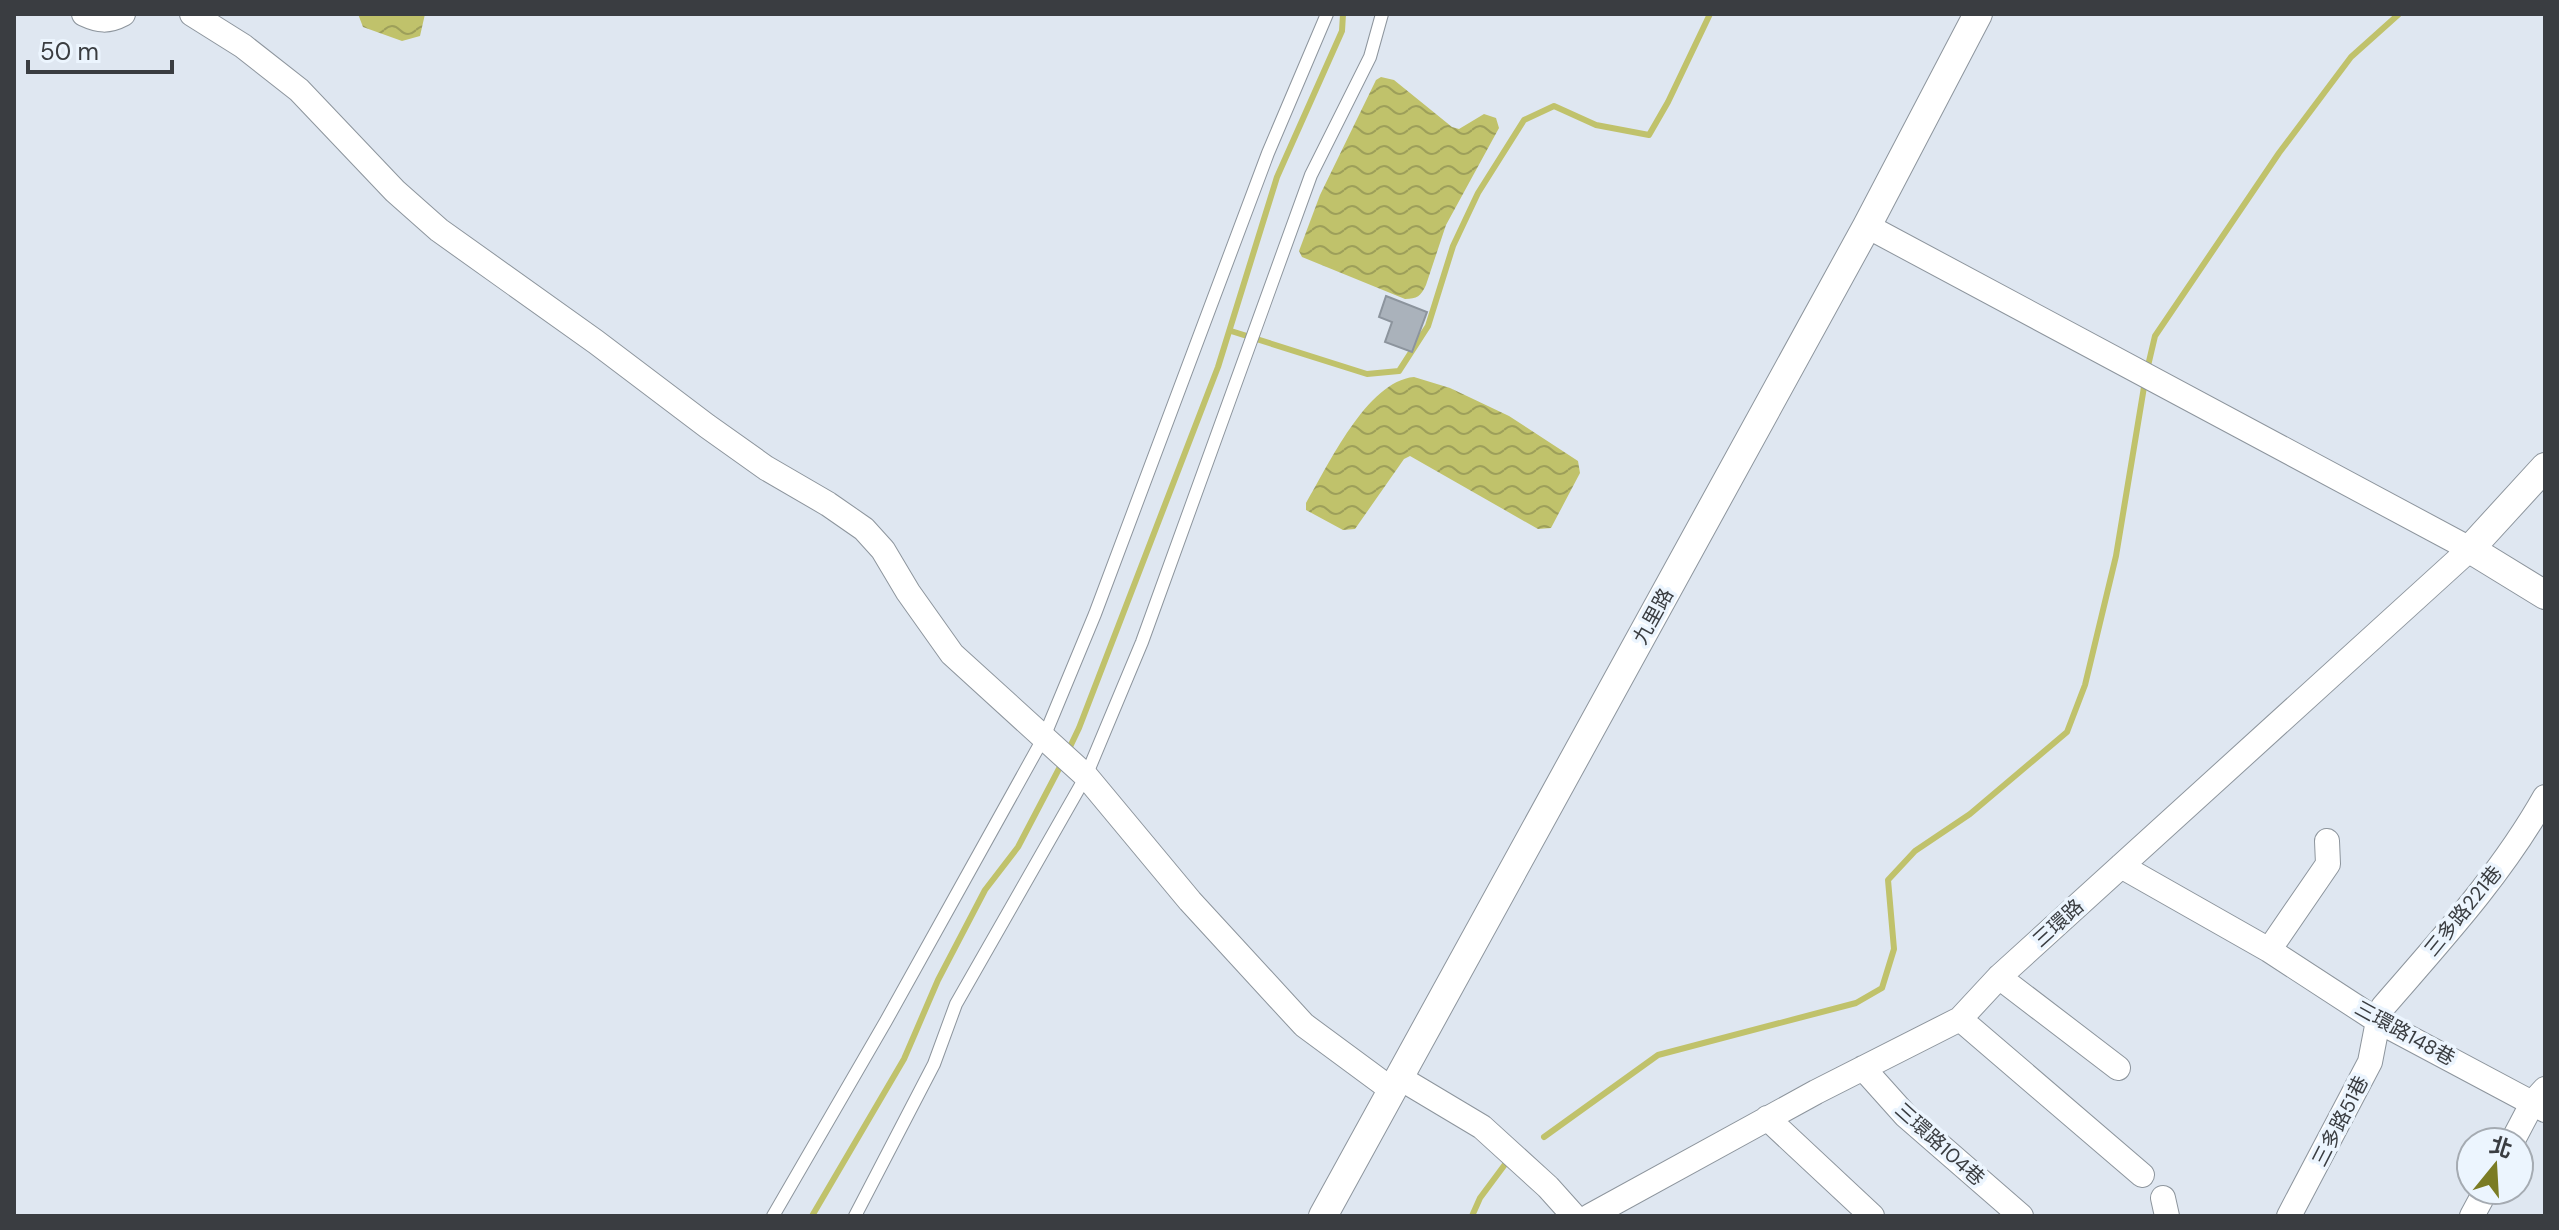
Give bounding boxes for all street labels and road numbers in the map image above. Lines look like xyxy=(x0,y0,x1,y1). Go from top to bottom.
street label: 九里路 xyxy=(1627,583,1679,649)
street label: 三多路221巷 xyxy=(2419,860,2507,962)
street label: 三環路 xyxy=(2027,893,2089,953)
street label: 三環路148巷 xyxy=(2350,995,2460,1071)
street label: 三多路51巷 xyxy=(2306,1071,2374,1171)
street label: 三環路104巷 xyxy=(1890,1097,1990,1191)

